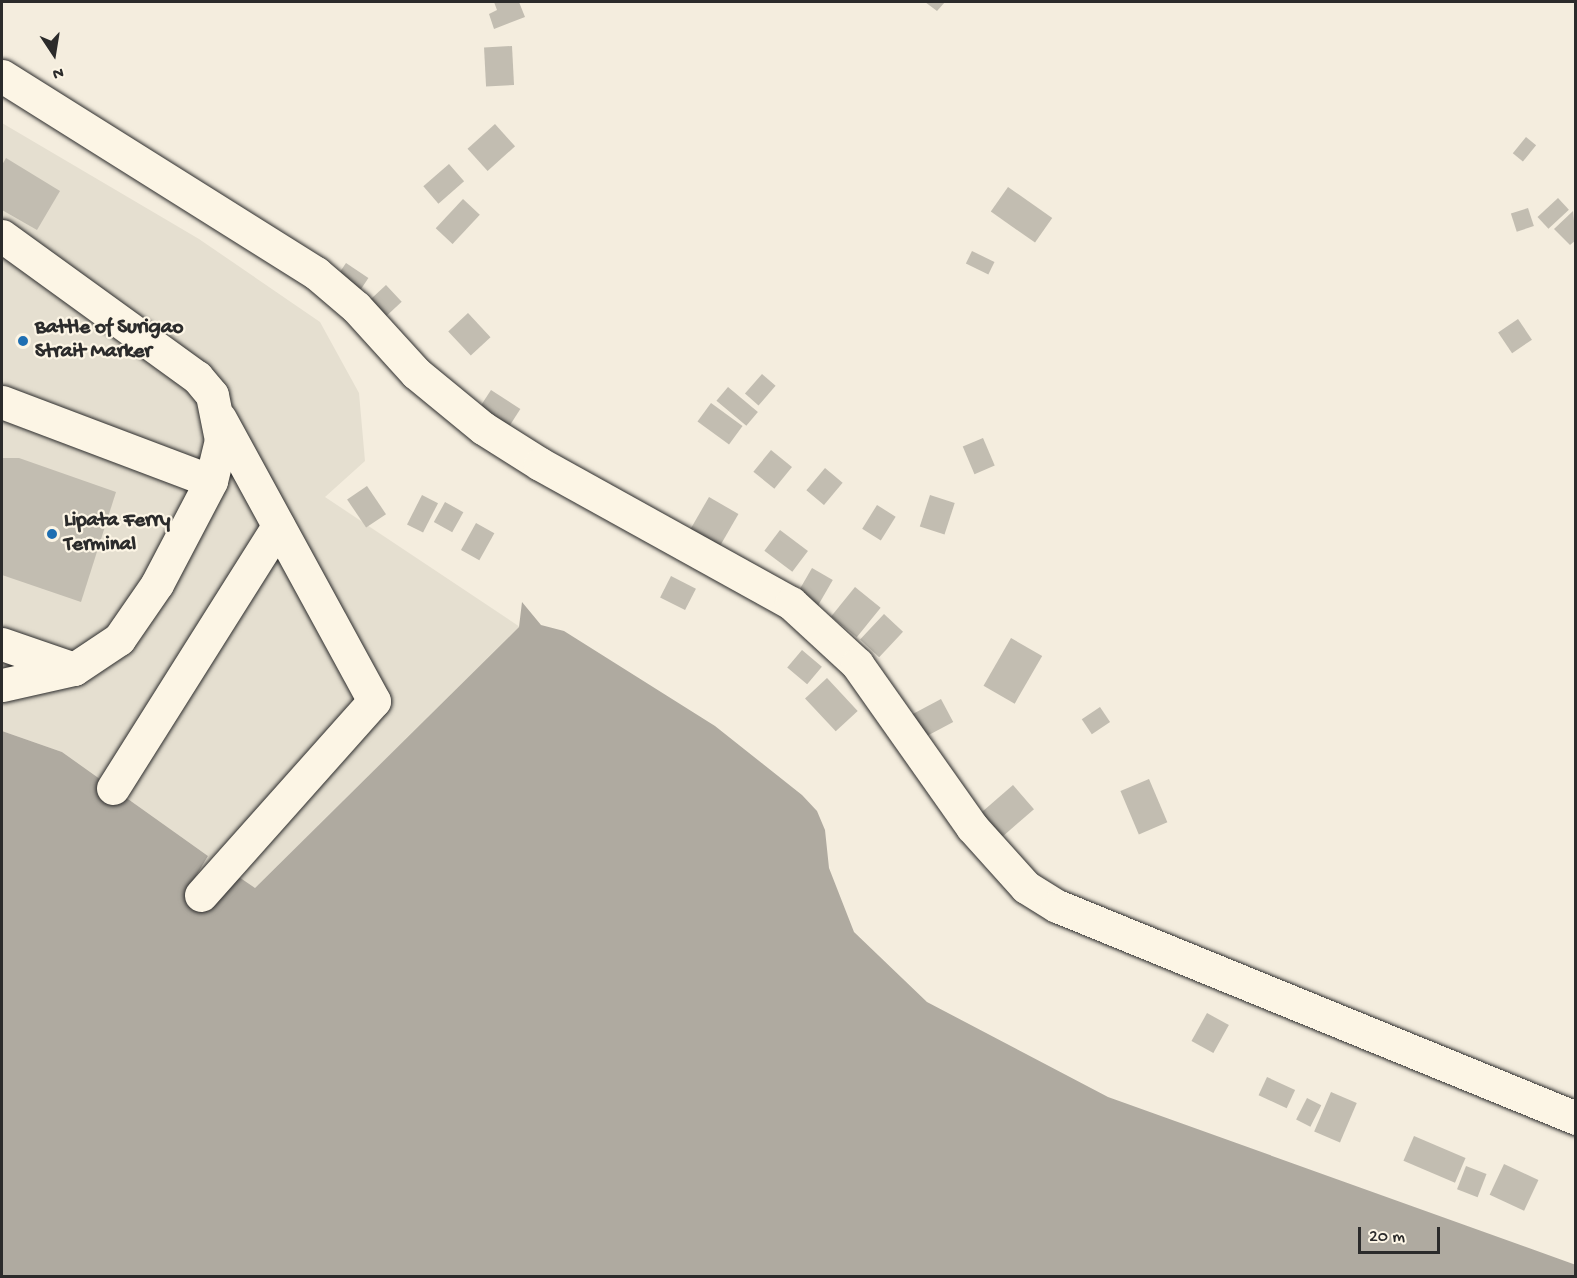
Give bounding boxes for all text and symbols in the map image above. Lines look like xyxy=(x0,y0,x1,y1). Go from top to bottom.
north arrow xyxy=(24,24,84,84)
text: N xyxy=(51,62,65,82)
place label: Battle of Surigao Strait Marker xyxy=(35,316,183,366)
marker: Battle of Surigao Strait Marker xyxy=(16,334,30,348)
place label: Lipata Ferry Terminal xyxy=(64,509,170,559)
marker: Lipata Ferry Terminal xyxy=(45,527,59,541)
scale bar xyxy=(1361,1215,1444,1253)
text: 20 m xyxy=(1369,1227,1405,1248)

